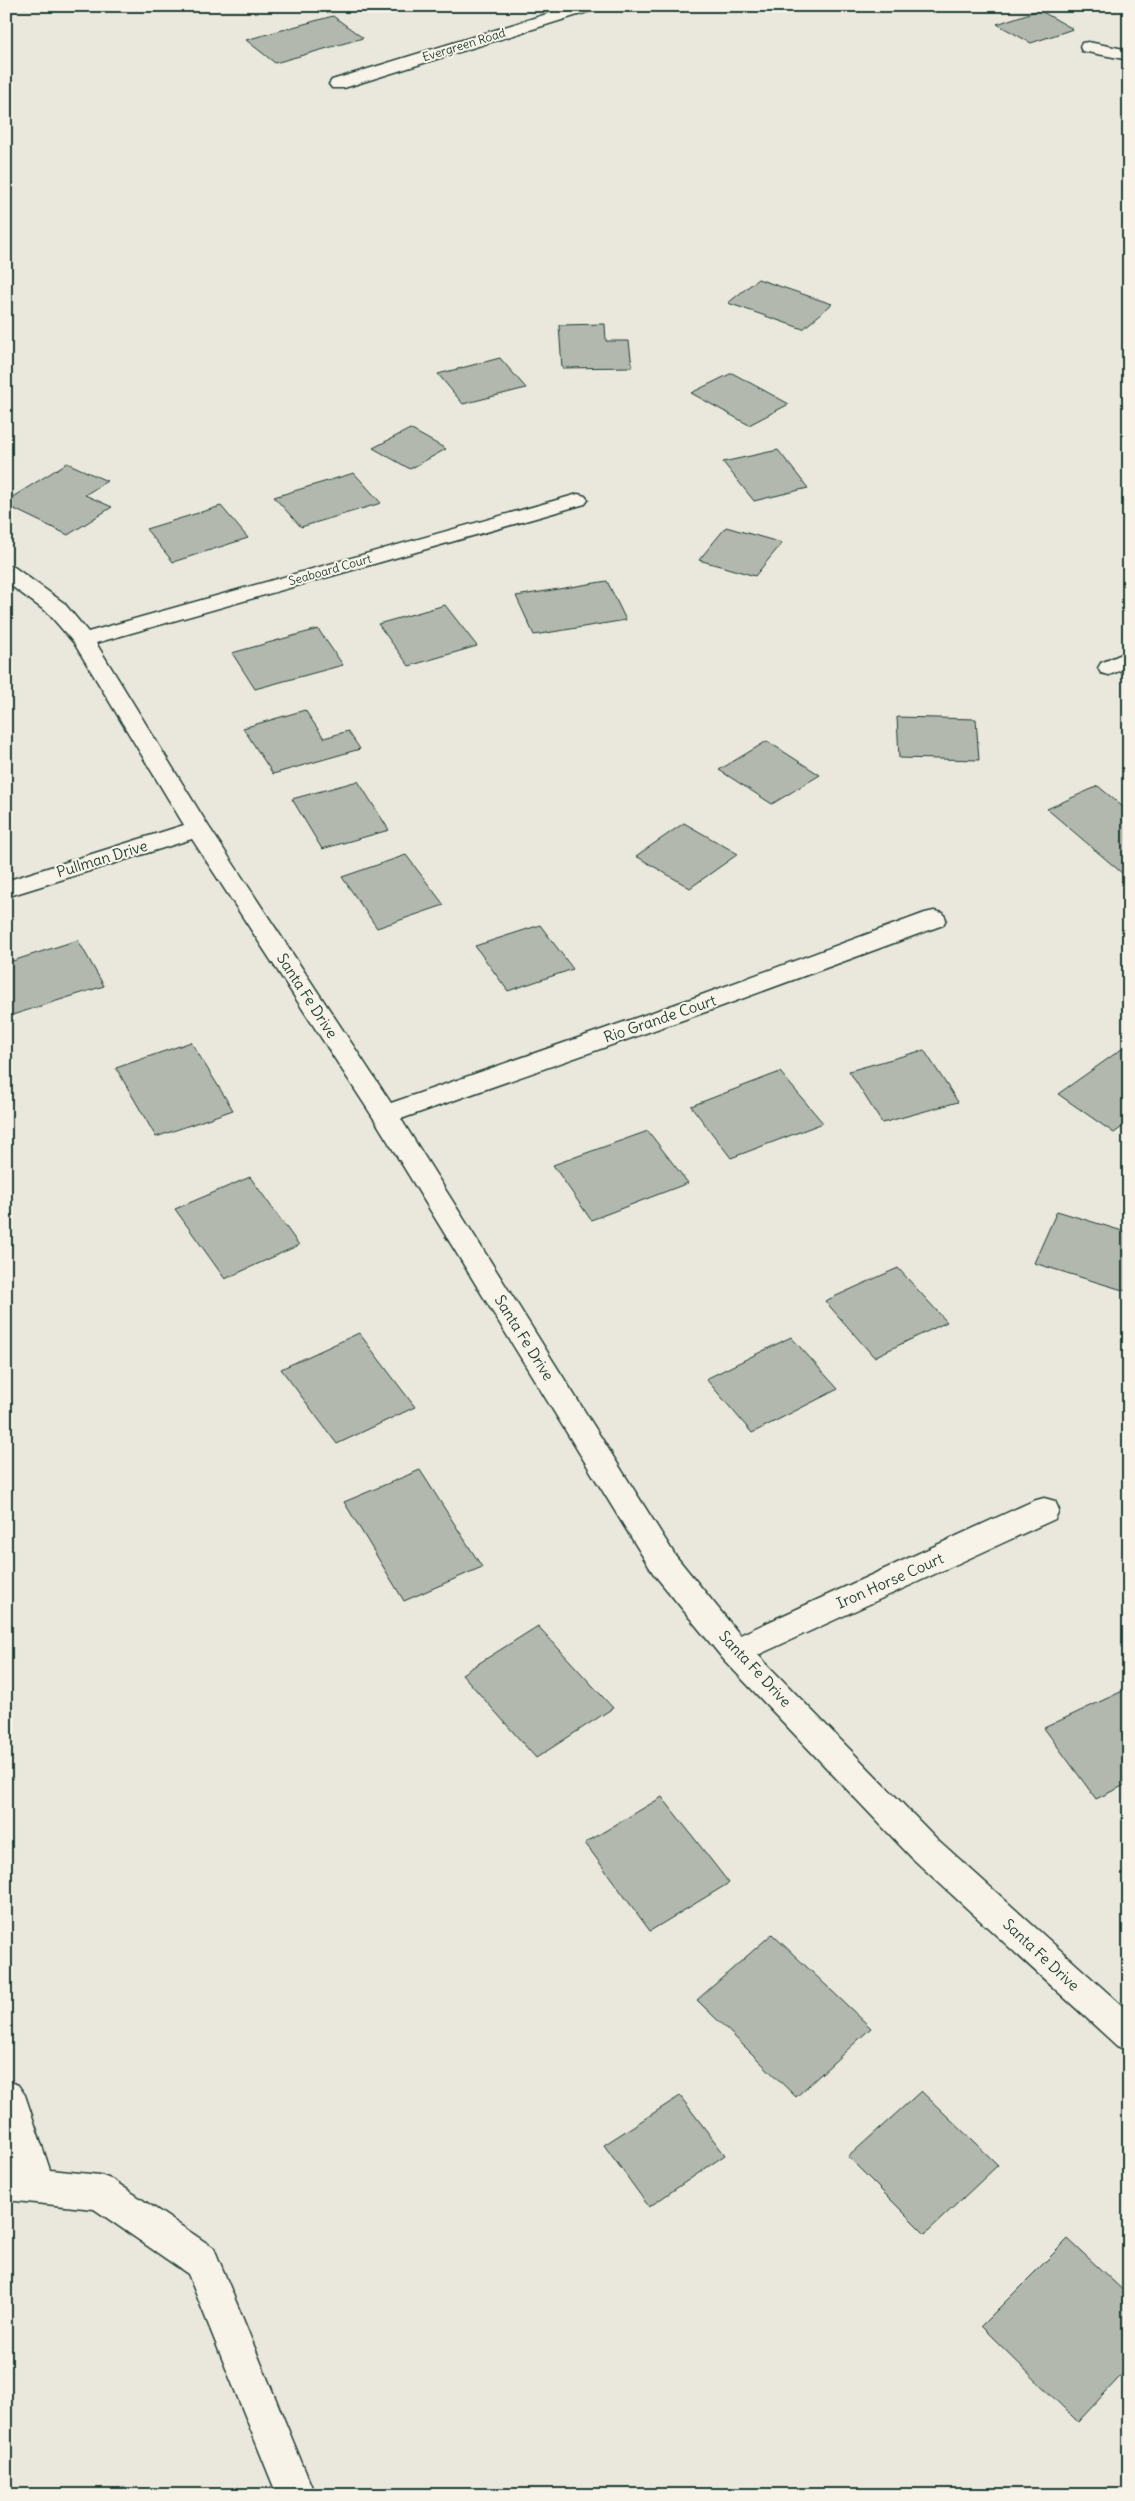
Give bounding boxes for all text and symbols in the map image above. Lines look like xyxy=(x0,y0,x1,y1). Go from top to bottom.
street label: Evergreen Road xyxy=(421,25,507,64)
street label: Seaboard Court xyxy=(287,551,373,588)
street label: Pullman Drive xyxy=(54,836,150,881)
street label: Santa Fe Drive xyxy=(273,950,342,1042)
street label: Rio Grande Court xyxy=(601,990,718,1047)
street label: Santa Fe Drive xyxy=(491,1291,558,1384)
street label: Iron Horse Court xyxy=(833,1548,946,1613)
street label: Santa Fe Drive xyxy=(715,1627,796,1711)
street label: Santa Fe Drive xyxy=(999,1914,1083,1995)

